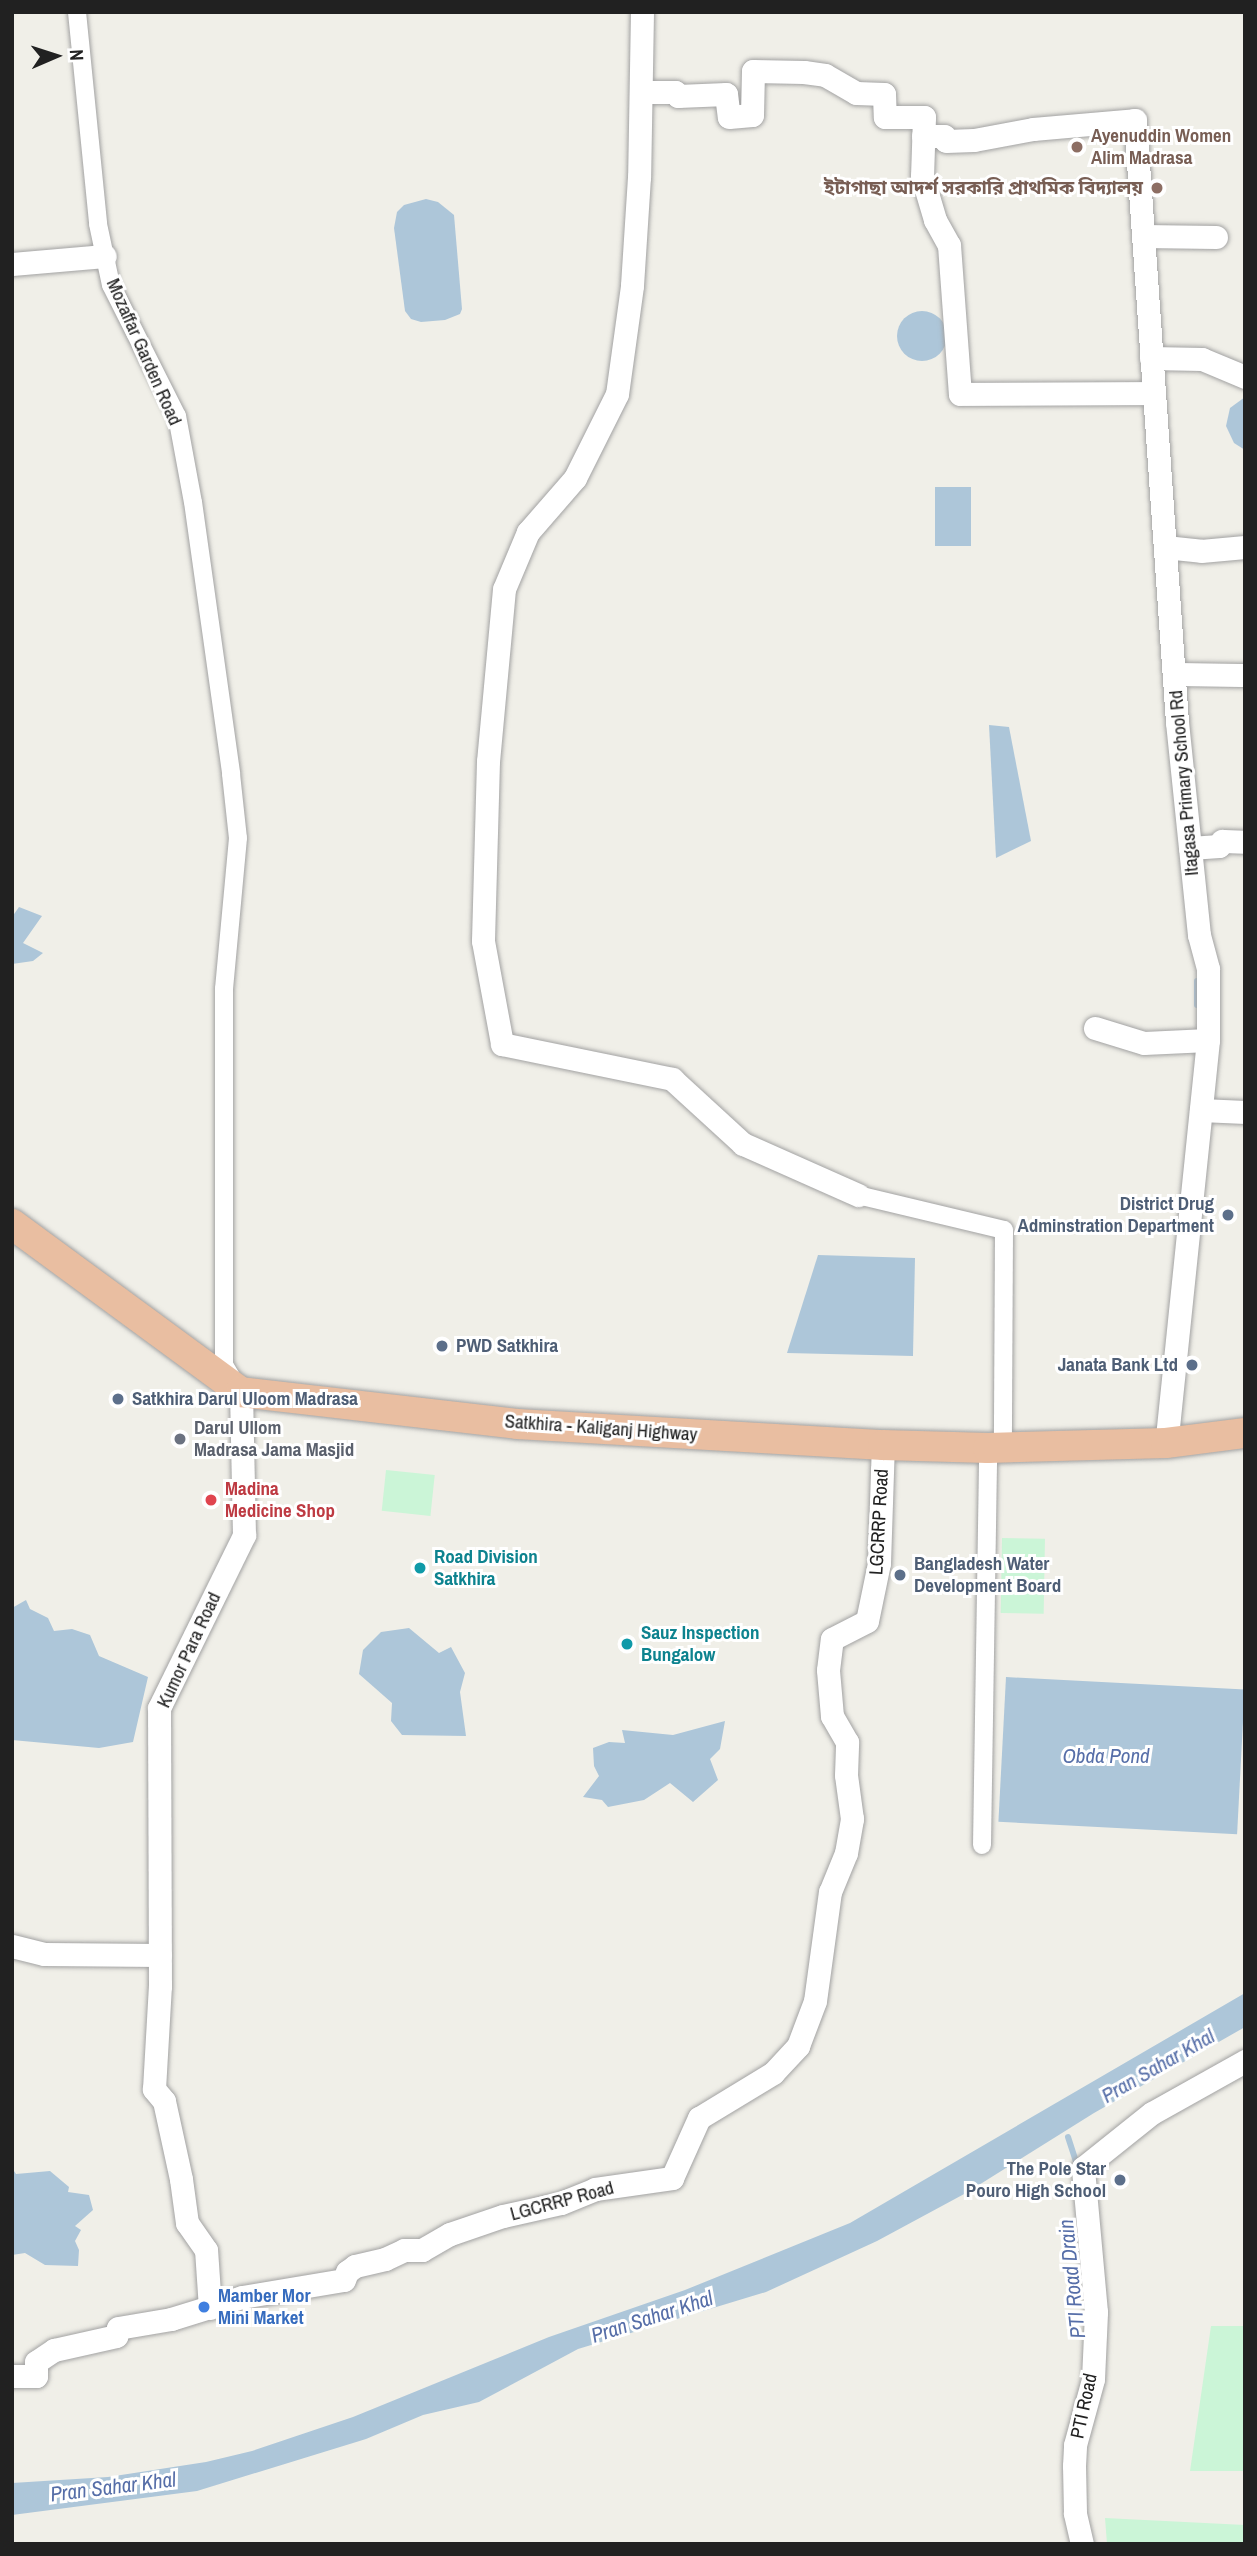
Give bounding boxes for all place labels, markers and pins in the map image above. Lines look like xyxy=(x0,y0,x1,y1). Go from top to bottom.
place label: Ayenuddin Women Alim Madrasa xyxy=(1091,125,1231,169)
marker: Ayenuddin Women Alim Madrasa xyxy=(1069,139,1085,155)
place label: ইটাগাছা আদর্শ সরকারি প্রাথমিক বিদ্যালয় xyxy=(824,177,1143,199)
marker: ইটাগাছা আদর্শ সরকারি প্রাথমিক বিদ্যালয় xyxy=(1149,180,1165,196)
place label: District Drug Adminstration Department xyxy=(1018,1193,1214,1237)
marker: District Drug Adminstration Department xyxy=(1220,1207,1236,1223)
place label: PWD Satkhira xyxy=(456,1335,558,1357)
marker: PWD Satkhira xyxy=(434,1338,450,1354)
place label: Janata Bank Ltd xyxy=(1058,1354,1178,1376)
marker: Janata Bank Ltd xyxy=(1184,1357,1200,1373)
place label: Satkhira Darul Uloom Madrasa xyxy=(132,1388,358,1410)
marker: Satkhira Darul Uloom Madrasa xyxy=(110,1391,126,1407)
place label: Darul Ullom Madrasa Jama Masjid xyxy=(194,1417,354,1461)
marker: Darul Ullom Madrasa Jama Masjid xyxy=(172,1431,188,1447)
place label: Madina Medicine Shop xyxy=(225,1478,335,1522)
marker: Madina Medicine Shop xyxy=(203,1492,219,1508)
place label: Road Division Satkhira xyxy=(434,1546,538,1590)
place label: Bangladesh Water Development Board xyxy=(914,1553,1061,1597)
marker: Road Division Satkhira xyxy=(412,1560,428,1576)
marker: Bangladesh Water Development Board xyxy=(892,1567,908,1583)
place label: Sauz Inspection Bungalow xyxy=(641,1622,760,1666)
marker: Sauz Inspection Bungalow xyxy=(619,1636,635,1652)
place label: The Pole Star Pouro High School xyxy=(966,2158,1106,2202)
marker: The Pole Star Pouro High School xyxy=(1112,2172,1128,2188)
place label: Mamber Mor Mini Market xyxy=(218,2285,311,2329)
marker: Mamber Mor Mini Market xyxy=(196,2299,212,2315)

